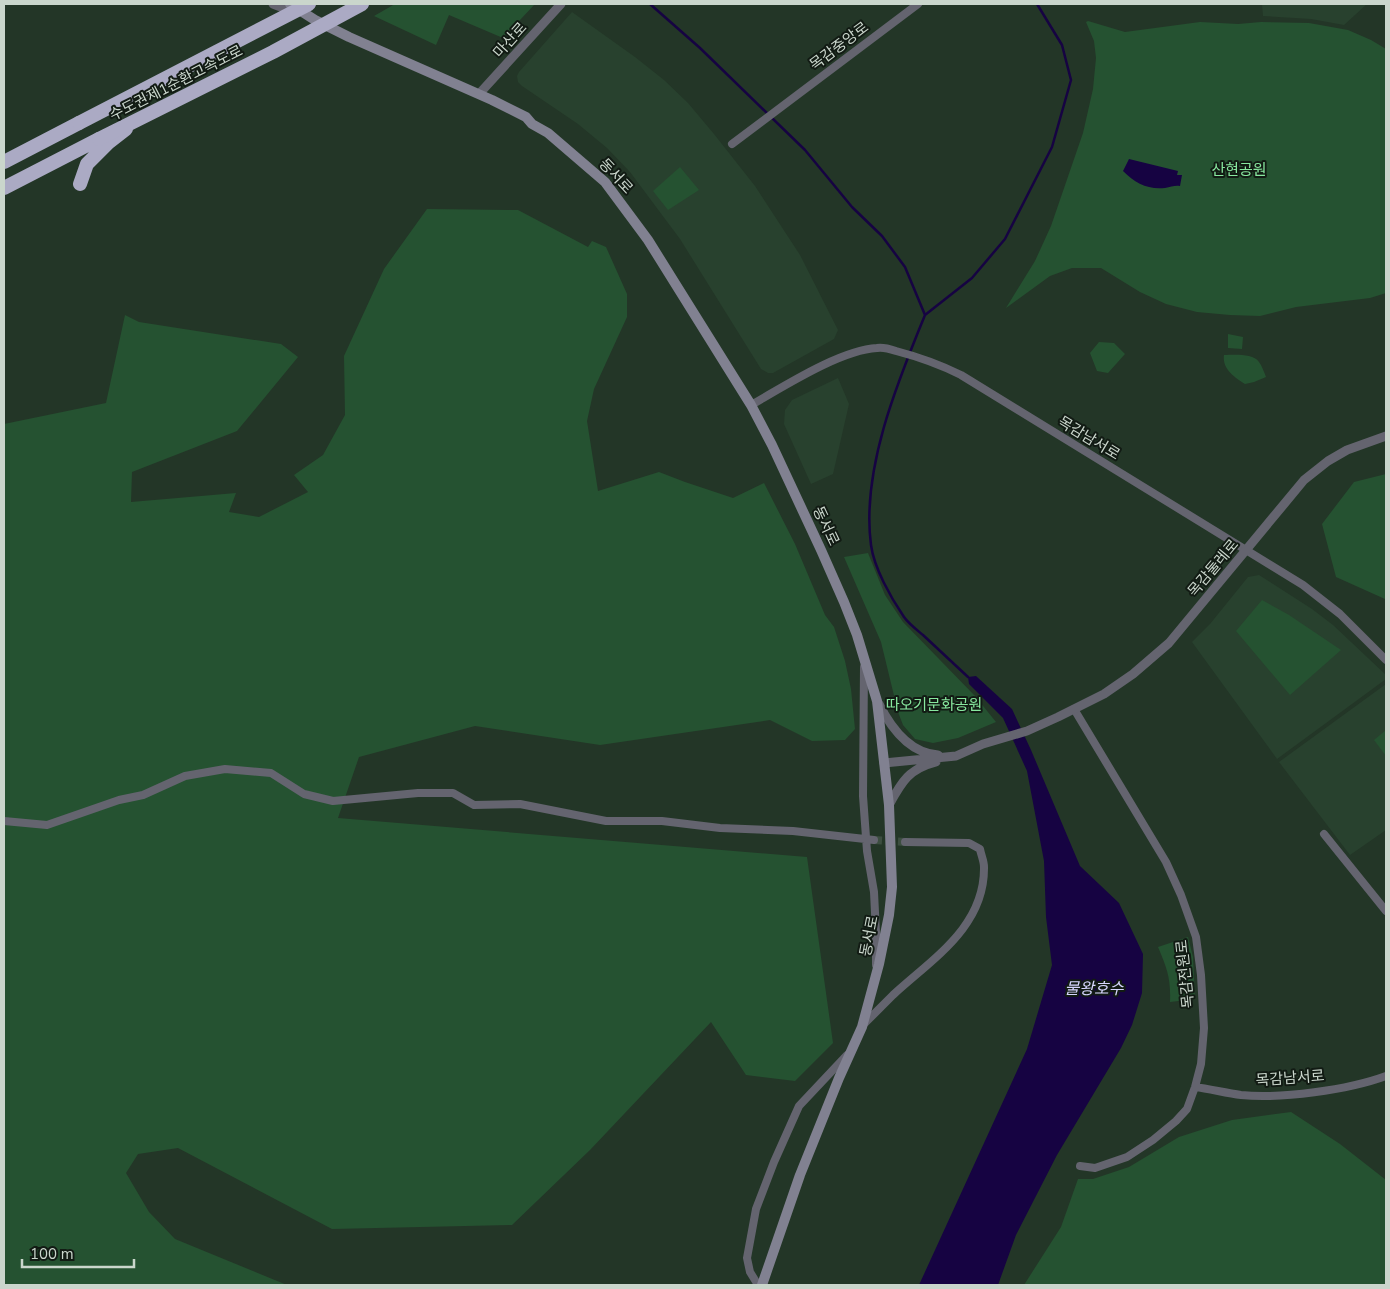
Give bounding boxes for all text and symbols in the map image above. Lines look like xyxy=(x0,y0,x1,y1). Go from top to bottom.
street label: 목감중앙로 xyxy=(805,17,873,75)
street label: 마산로 xyxy=(489,18,531,62)
street label: 수도권제1순환고속도로 xyxy=(106,41,246,125)
street label: 동서로 xyxy=(595,154,637,198)
park label: 산현공원 xyxy=(1211,160,1267,180)
street label: 목감남서로 xyxy=(1054,412,1124,464)
street label: 동서로 xyxy=(808,503,844,549)
street label: 목감둘레로 xyxy=(1183,535,1243,601)
park label: 따오기문화공원 xyxy=(886,695,982,715)
street label: 동서로 xyxy=(855,914,883,958)
street label: 목감전원로 xyxy=(1171,939,1199,1009)
water label: 물왕호수 xyxy=(1065,978,1125,1000)
street label: 목감남서로 xyxy=(1255,1066,1325,1090)
scale bar xyxy=(22,1236,135,1268)
text: 100 m xyxy=(30,1244,74,1264)

